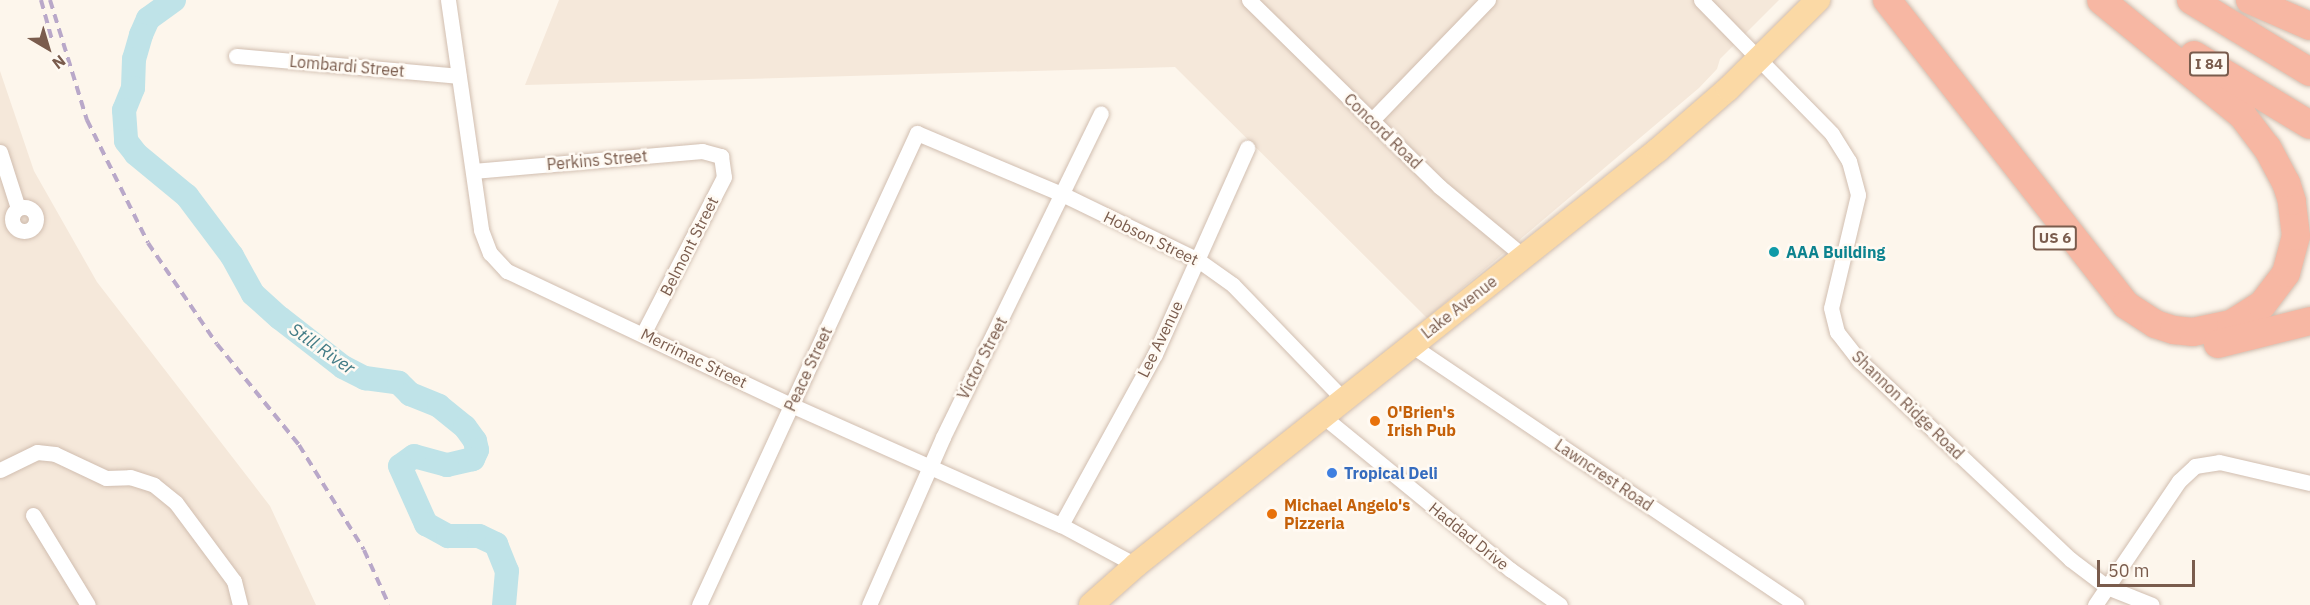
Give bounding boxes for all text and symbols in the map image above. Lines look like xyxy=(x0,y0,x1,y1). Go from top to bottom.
north arrow xyxy=(18,18,78,78)
text: N xyxy=(48,51,70,74)
street label: Lombardi Street xyxy=(289,51,405,81)
road number: I 84 xyxy=(2188,52,2230,76)
street label: Concord Road xyxy=(1340,89,1426,173)
street label: Perkins Street xyxy=(546,146,648,174)
street label: Belmont Street xyxy=(656,193,722,299)
street label: Hobson Street xyxy=(1100,207,1202,269)
road number: US 6 xyxy=(2032,226,2078,250)
place label: AAA Building xyxy=(1786,242,1885,262)
marker: AAA Building xyxy=(1767,245,1781,259)
street label: Lake Avenue xyxy=(1417,272,1501,342)
street label: Lee Avenue xyxy=(1133,298,1187,380)
street label: Victor Street xyxy=(953,314,1011,402)
water label: Still River xyxy=(285,319,359,379)
street label: Merrimac Street xyxy=(638,324,750,392)
street label: Peace Street xyxy=(780,324,836,414)
street label: Shannon Ridge Road xyxy=(1848,347,1968,463)
place label: O'Brien's Irish Pub xyxy=(1387,402,1456,440)
marker: O'Brien's Irish Pub xyxy=(1368,414,1382,428)
street label: Lawncrest Road xyxy=(1551,435,1657,515)
place label: Tropical Deli xyxy=(1344,463,1438,483)
marker: Tropical Deli xyxy=(1325,466,1339,480)
place label: Michael Angelo's Pizzeria xyxy=(1284,495,1410,533)
street label: Haddad Drive xyxy=(1425,498,1513,574)
marker: Michael Angelo's Pizzeria xyxy=(1265,507,1279,521)
scale bar xyxy=(2100,548,2198,586)
text: 50 m xyxy=(2108,559,2150,582)

